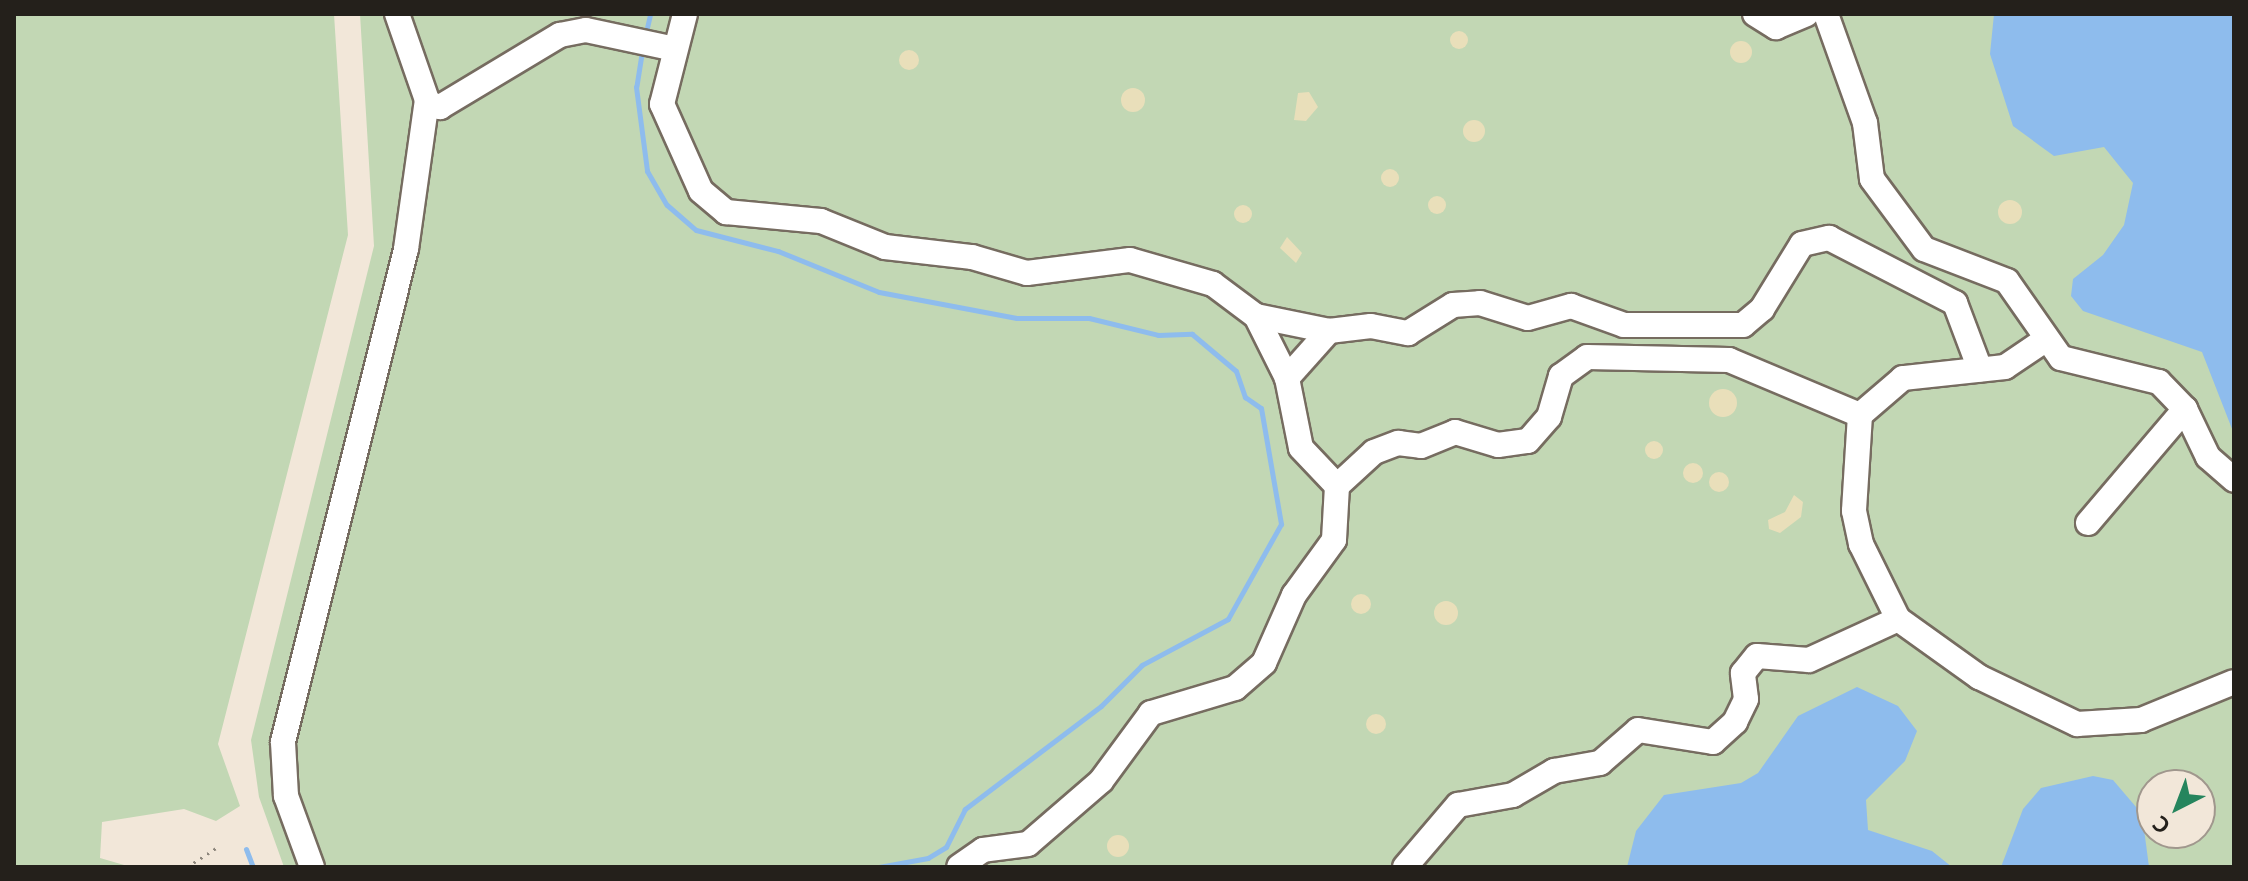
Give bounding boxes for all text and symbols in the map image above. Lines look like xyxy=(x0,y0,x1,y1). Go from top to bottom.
north arrow xyxy=(2136,769,2216,849)
text: С xyxy=(2147,812,2175,840)

